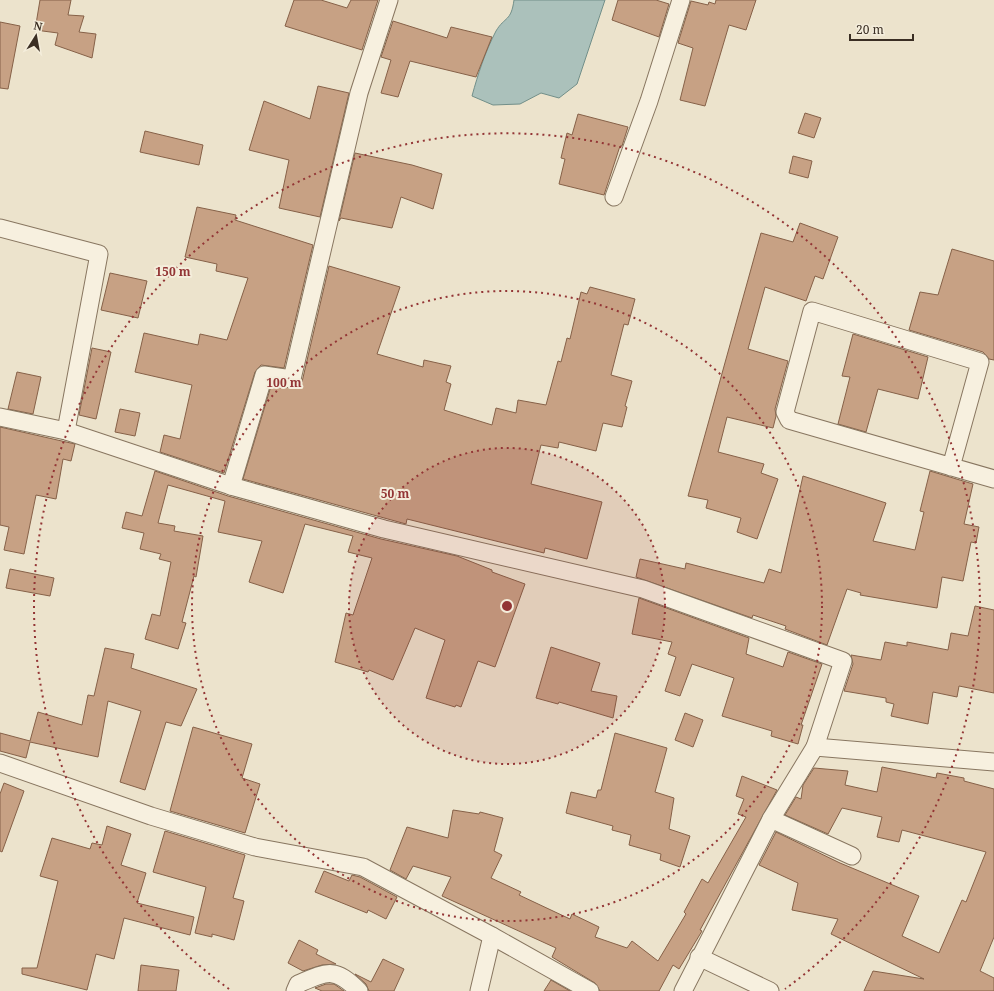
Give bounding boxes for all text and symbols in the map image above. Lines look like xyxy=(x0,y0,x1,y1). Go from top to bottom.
north arrow xyxy=(16,16,56,56)
scale bar xyxy=(850,16,913,42)
text: N xyxy=(32,18,44,34)
text: 20 m xyxy=(856,21,884,38)
text: 150 m xyxy=(155,263,191,280)
text: 100 m xyxy=(266,374,302,391)
text: 50 m xyxy=(381,485,409,502)
centre of rings xyxy=(500,599,514,613)

